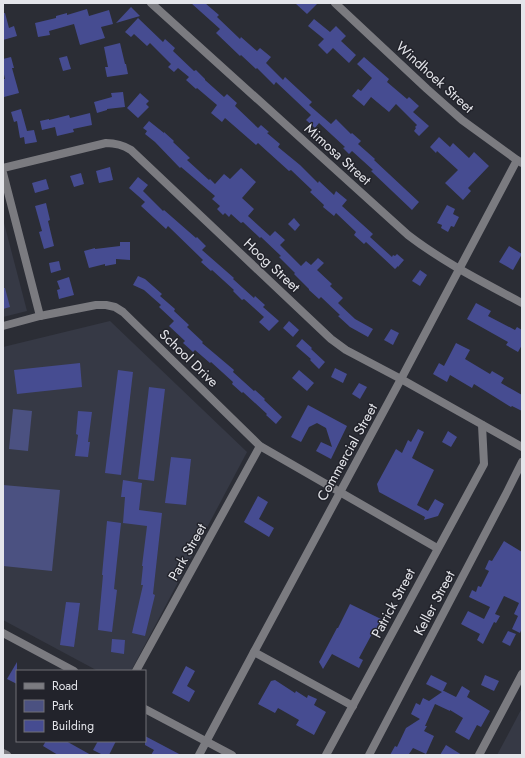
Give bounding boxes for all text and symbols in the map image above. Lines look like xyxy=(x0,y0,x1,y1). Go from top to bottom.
street label: Windhoek Street xyxy=(392,37,479,118)
street label: Mimosa Street xyxy=(300,119,376,190)
street label: Hoog Street xyxy=(239,234,305,297)
street label: School Drive xyxy=(155,325,223,391)
street label: Commercial Street xyxy=(312,399,382,504)
street label: Park Street xyxy=(163,519,211,584)
street label: Patrick Street xyxy=(366,564,420,641)
street label: Keller Street xyxy=(409,567,460,639)
legend xyxy=(16,670,146,742)
text: Road xyxy=(52,677,78,695)
text: Park xyxy=(52,697,74,715)
text: Building xyxy=(52,717,94,735)

